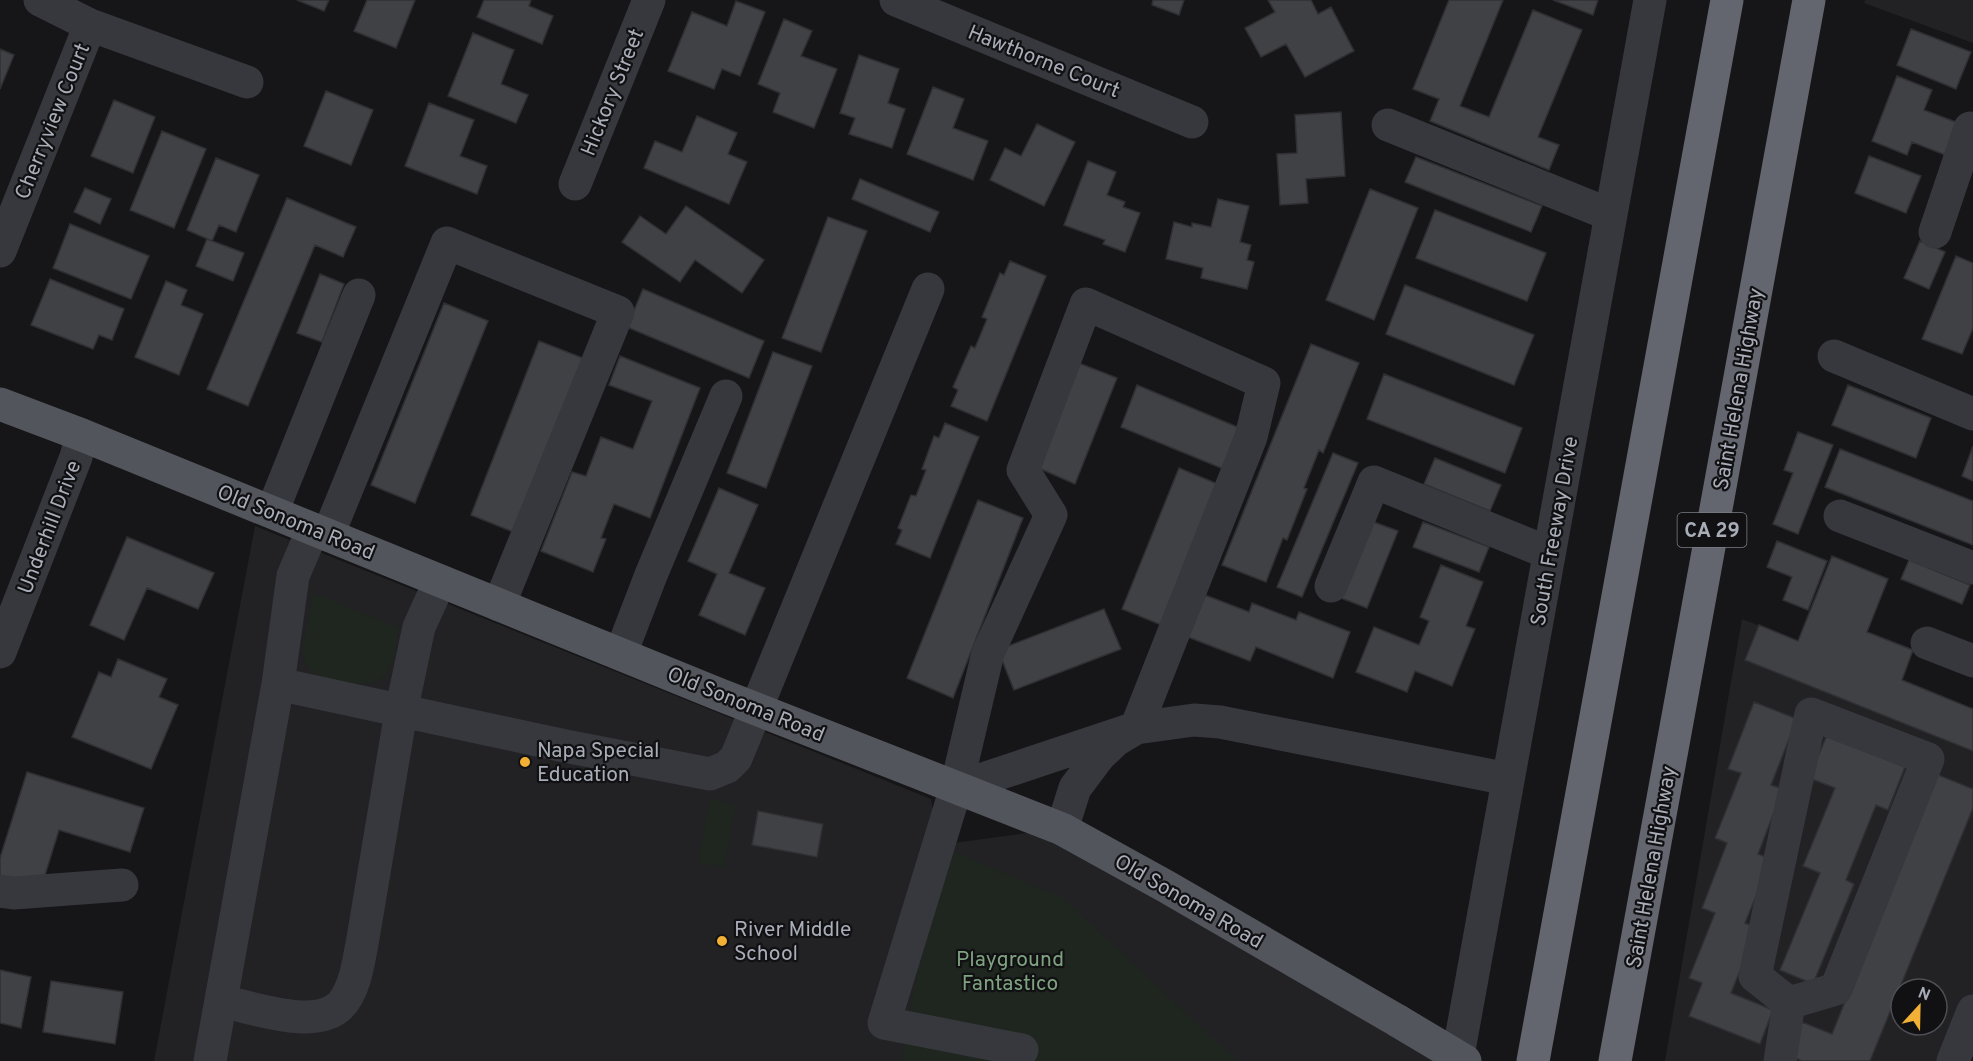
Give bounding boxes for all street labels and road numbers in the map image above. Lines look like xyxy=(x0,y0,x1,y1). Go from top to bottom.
street label: Hawthorne Court xyxy=(963,20,1123,105)
street label: Hickory Street xyxy=(576,25,651,160)
street label: Cherryview Court xyxy=(10,39,97,204)
street label: Saint Helena Highway xyxy=(1708,286,1771,492)
street label: South Freeway Drive xyxy=(1525,434,1585,628)
street label: Underhill Drive xyxy=(13,457,88,598)
street label: Old Sonoma Road xyxy=(213,479,378,567)
road number: CA 29 xyxy=(1678,513,1746,547)
street label: Old Sonoma Road xyxy=(663,661,828,749)
street label: Saint Helena Highway xyxy=(1621,764,1684,970)
street label: Old Sonoma Road xyxy=(1109,849,1268,956)

